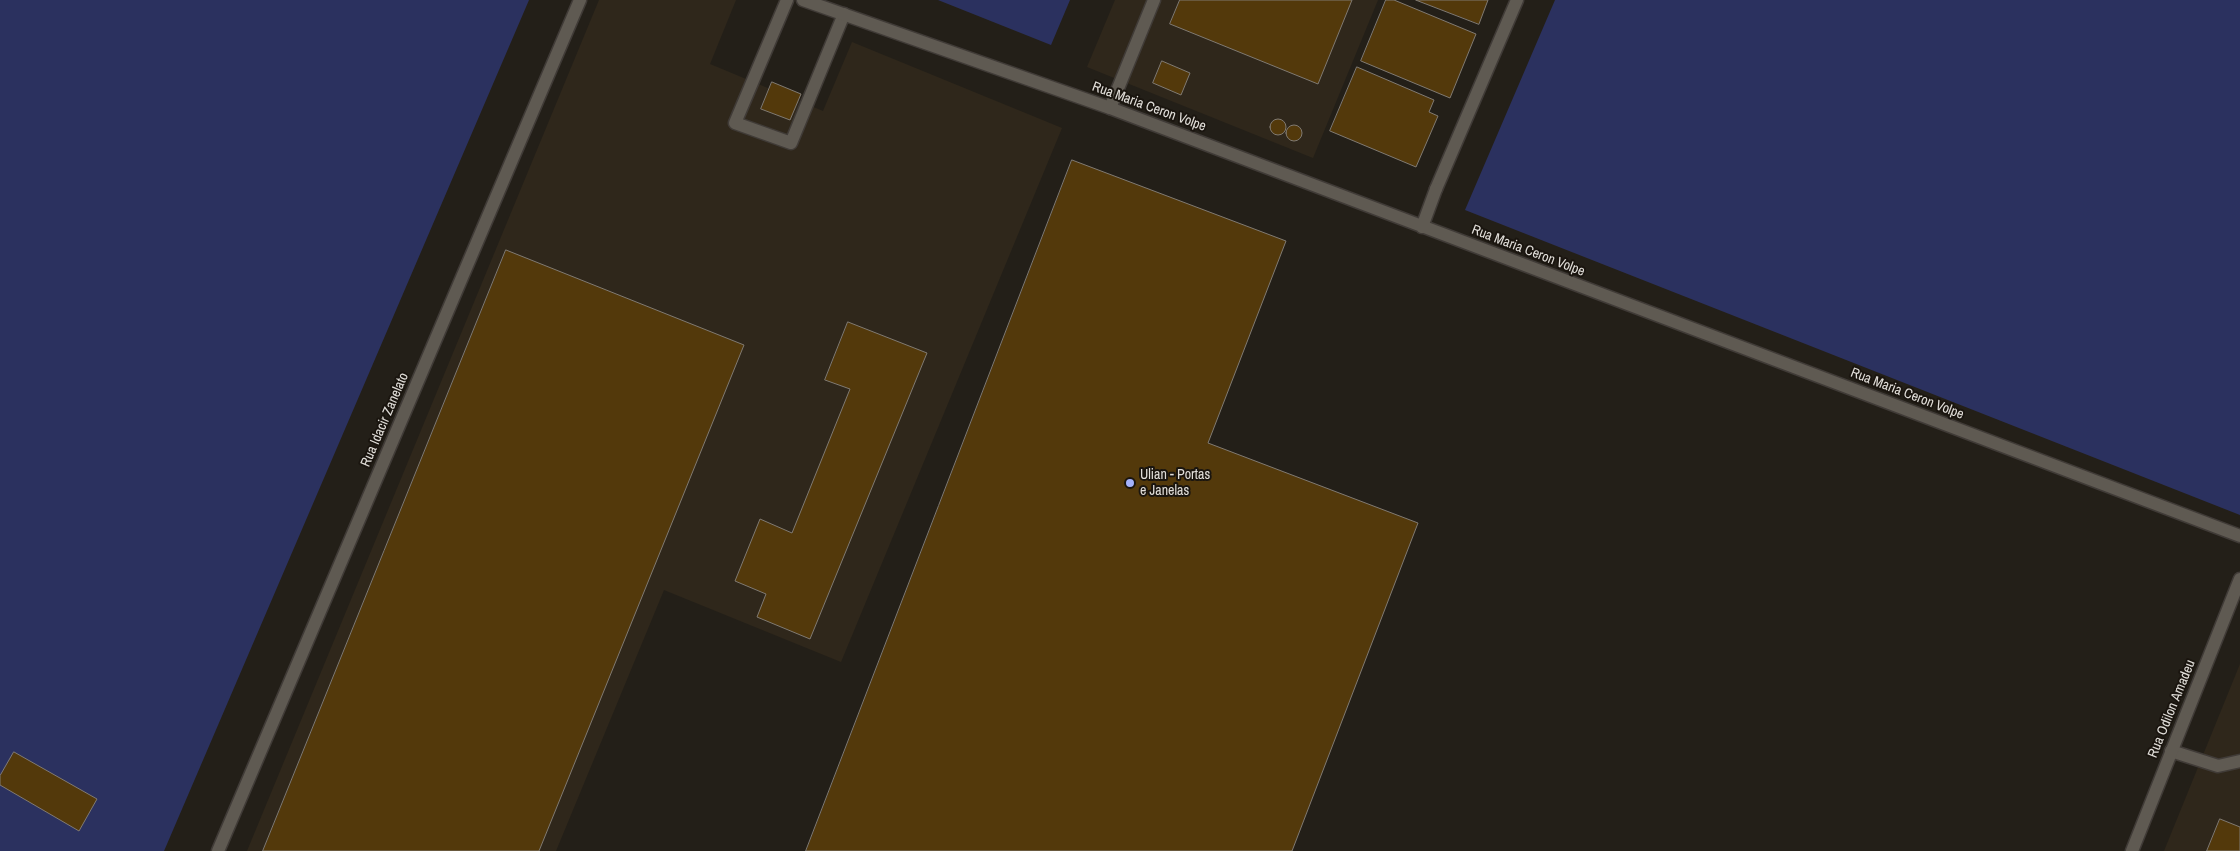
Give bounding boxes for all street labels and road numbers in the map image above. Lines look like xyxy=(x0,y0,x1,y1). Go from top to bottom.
street label: Rua Maria Ceron Volpe xyxy=(1090,79,1208,135)
street label: Rua Maria Ceron Volpe xyxy=(1469,222,1587,280)
street label: Rua Maria Ceron Volpe xyxy=(1848,365,1966,423)
street label: Rua Idacir Zanelato xyxy=(358,370,412,470)
street label: Rua Odilon Amadeu xyxy=(2145,658,2199,760)

